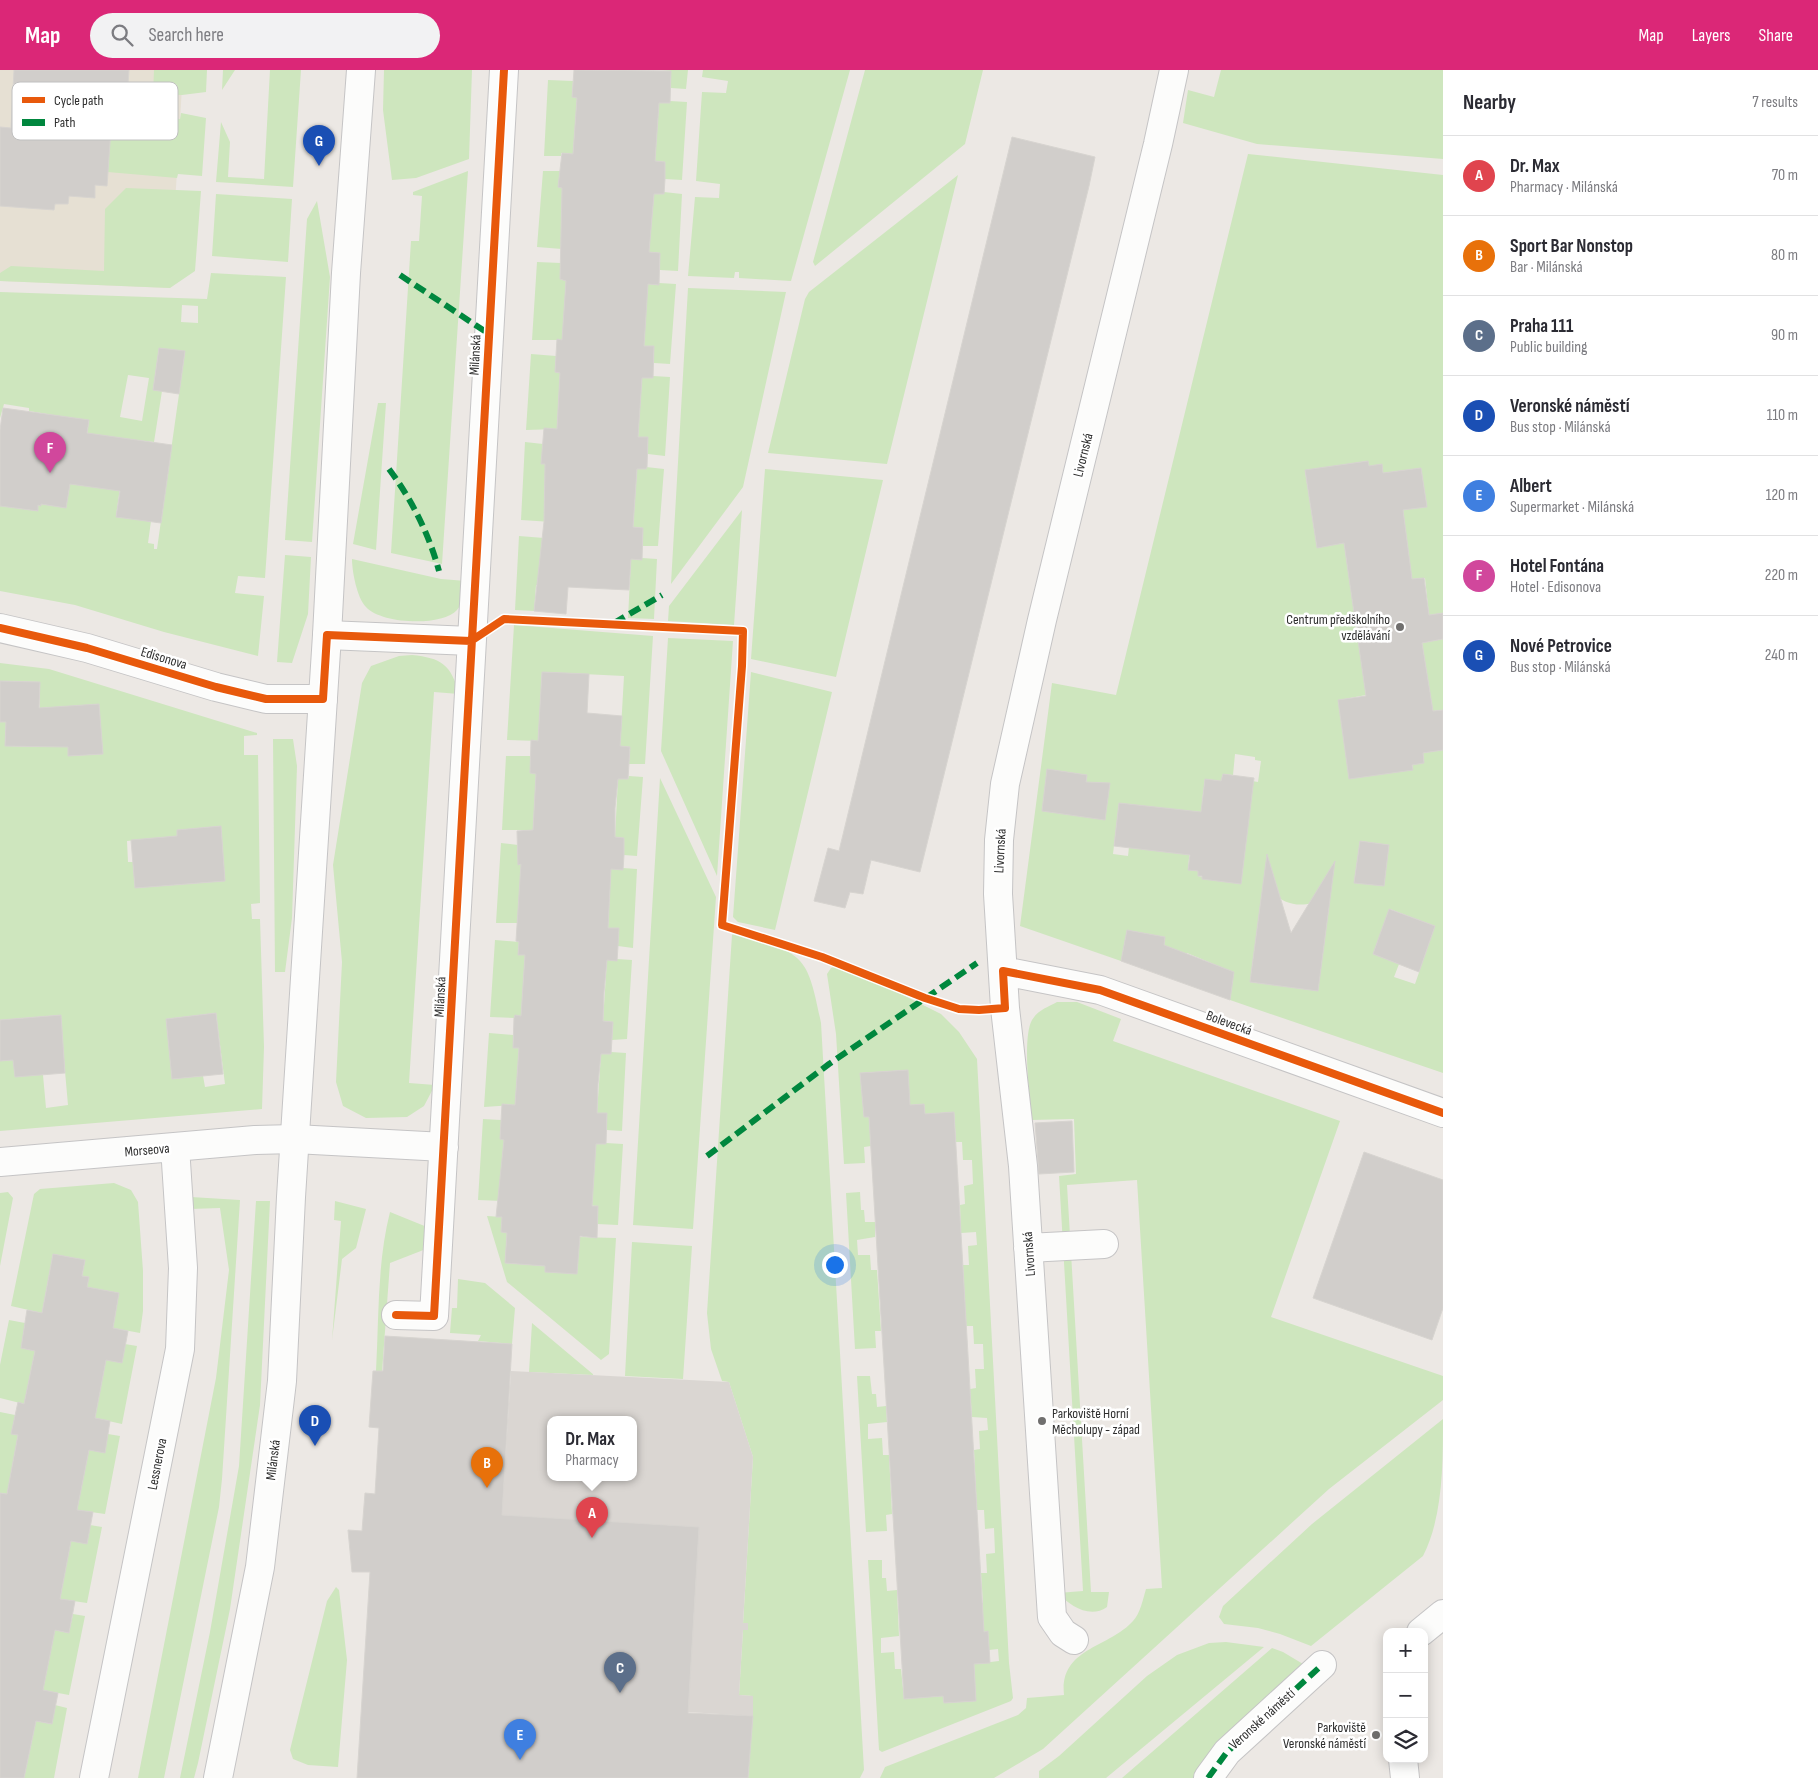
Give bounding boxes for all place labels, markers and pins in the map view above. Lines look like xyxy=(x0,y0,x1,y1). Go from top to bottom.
pin: G xyxy=(303,125,335,166)
pin: F xyxy=(34,432,66,473)
place label: Centrum předškolního vzdělávání xyxy=(1286,611,1390,644)
marker: Centrum předškolního vzdělávání xyxy=(1394,621,1406,633)
pin: D xyxy=(299,1405,331,1446)
place label: Parkoviště Horní Měcholupy - západ xyxy=(1052,1405,1140,1438)
marker: Parkoviště Horní Měcholupy - západ xyxy=(1036,1415,1048,1427)
pin: B xyxy=(471,1447,503,1488)
pin: A xyxy=(576,1497,608,1538)
pin: C xyxy=(604,1652,636,1693)
pin: E xyxy=(504,1719,536,1760)
place label: Parkoviště Veronské náměstí xyxy=(1283,1719,1366,1752)
marker: Parkoviště Veronské náměstí xyxy=(1370,1729,1382,1741)

